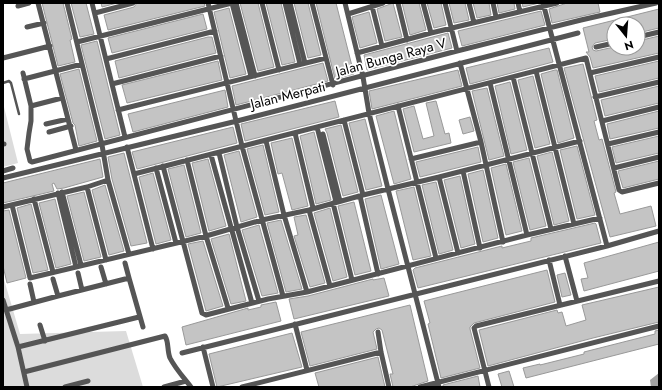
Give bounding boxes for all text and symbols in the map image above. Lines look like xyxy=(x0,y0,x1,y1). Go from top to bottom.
north arrow xyxy=(606,16,646,56)
street label: Jalan Bunga Raya V xyxy=(331,32,449,82)
text: N xyxy=(622,37,635,54)
street label: Jalan Merpati xyxy=(246,76,328,114)

